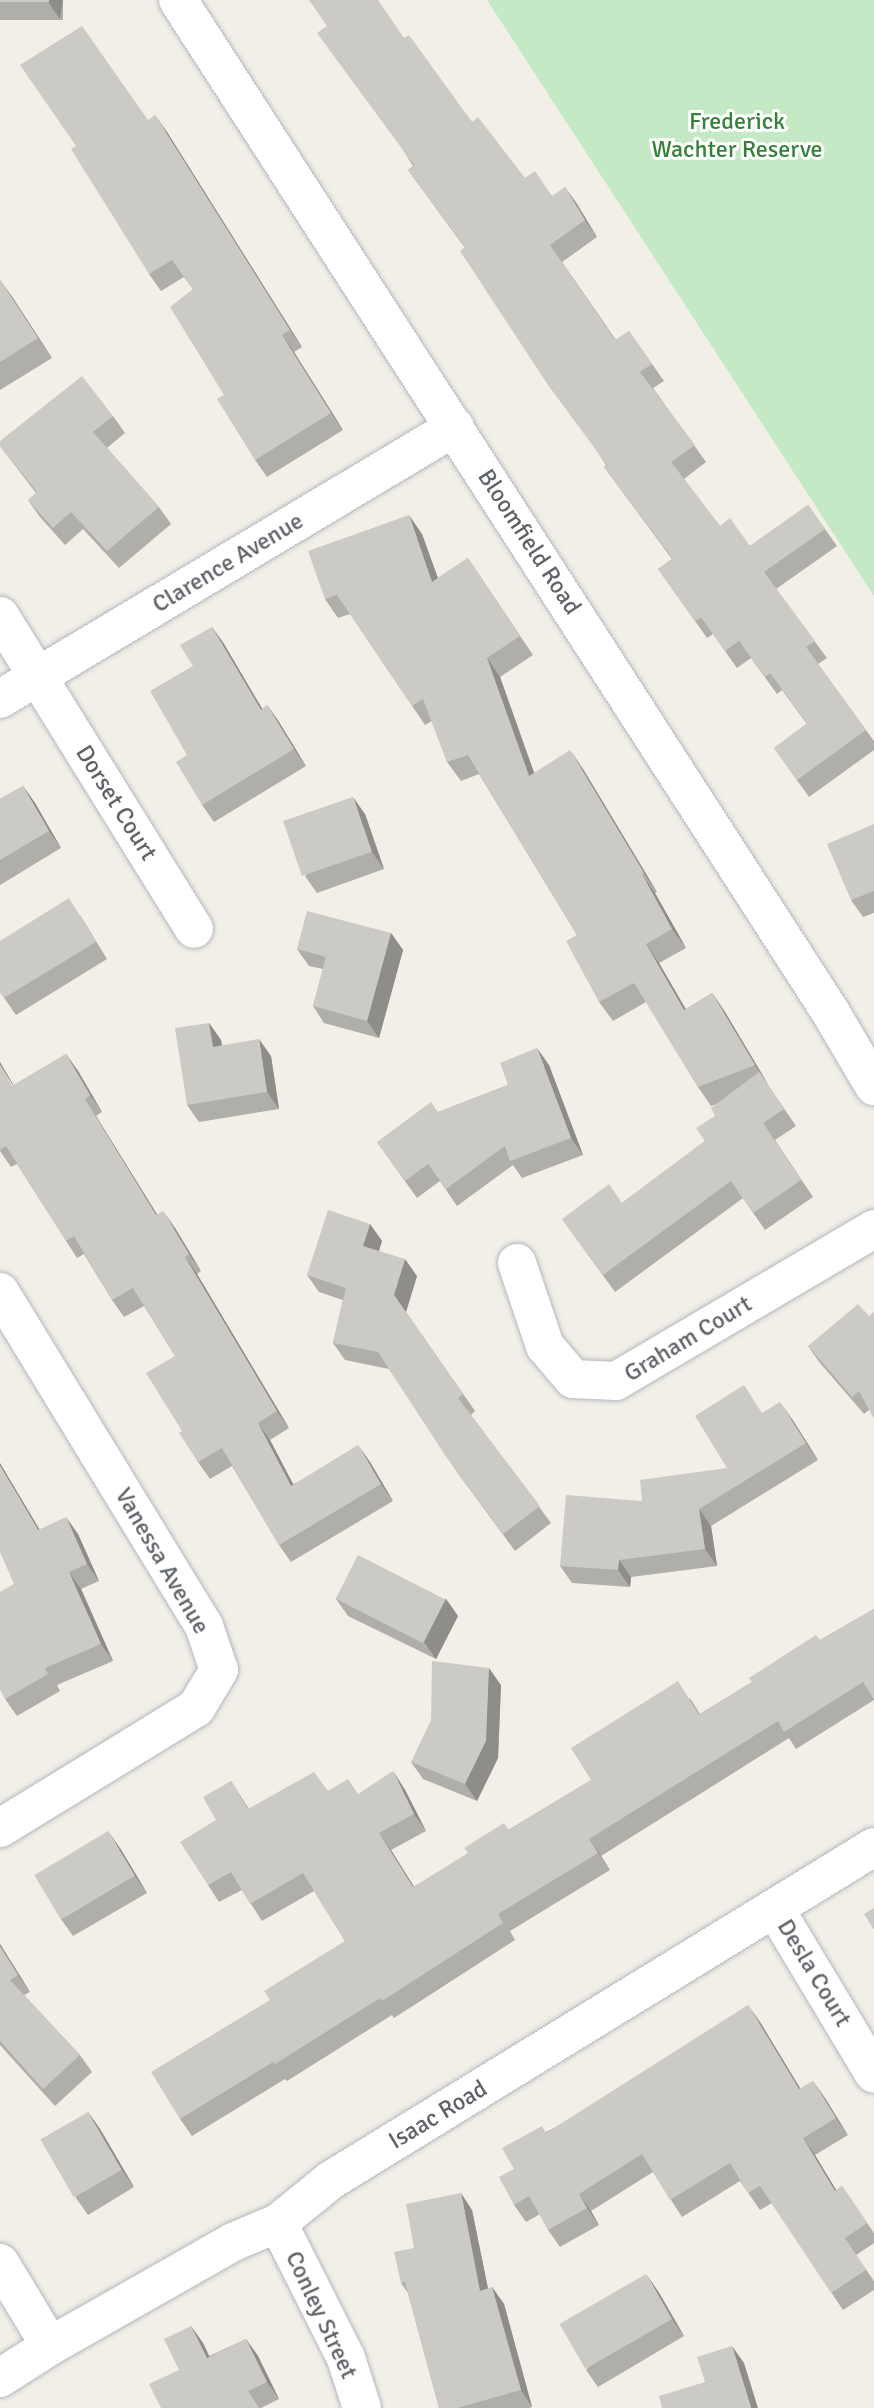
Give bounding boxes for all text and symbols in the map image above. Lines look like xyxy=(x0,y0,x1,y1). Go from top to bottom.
park label: Frederick Wachter Reserve xyxy=(651,108,823,164)
street label: Bloomfield Road xyxy=(471,464,587,620)
street label: Clarence Avenue xyxy=(147,507,309,619)
street label: Dorset Court xyxy=(69,740,163,866)
street label: Graham Court xyxy=(619,1290,757,1388)
street label: Vanessa Avenue xyxy=(109,1483,215,1639)
street label: Desla Court xyxy=(771,1914,857,2032)
street label: Isaac Road xyxy=(384,2074,492,2156)
street label: Conley Street xyxy=(279,2247,363,2383)

